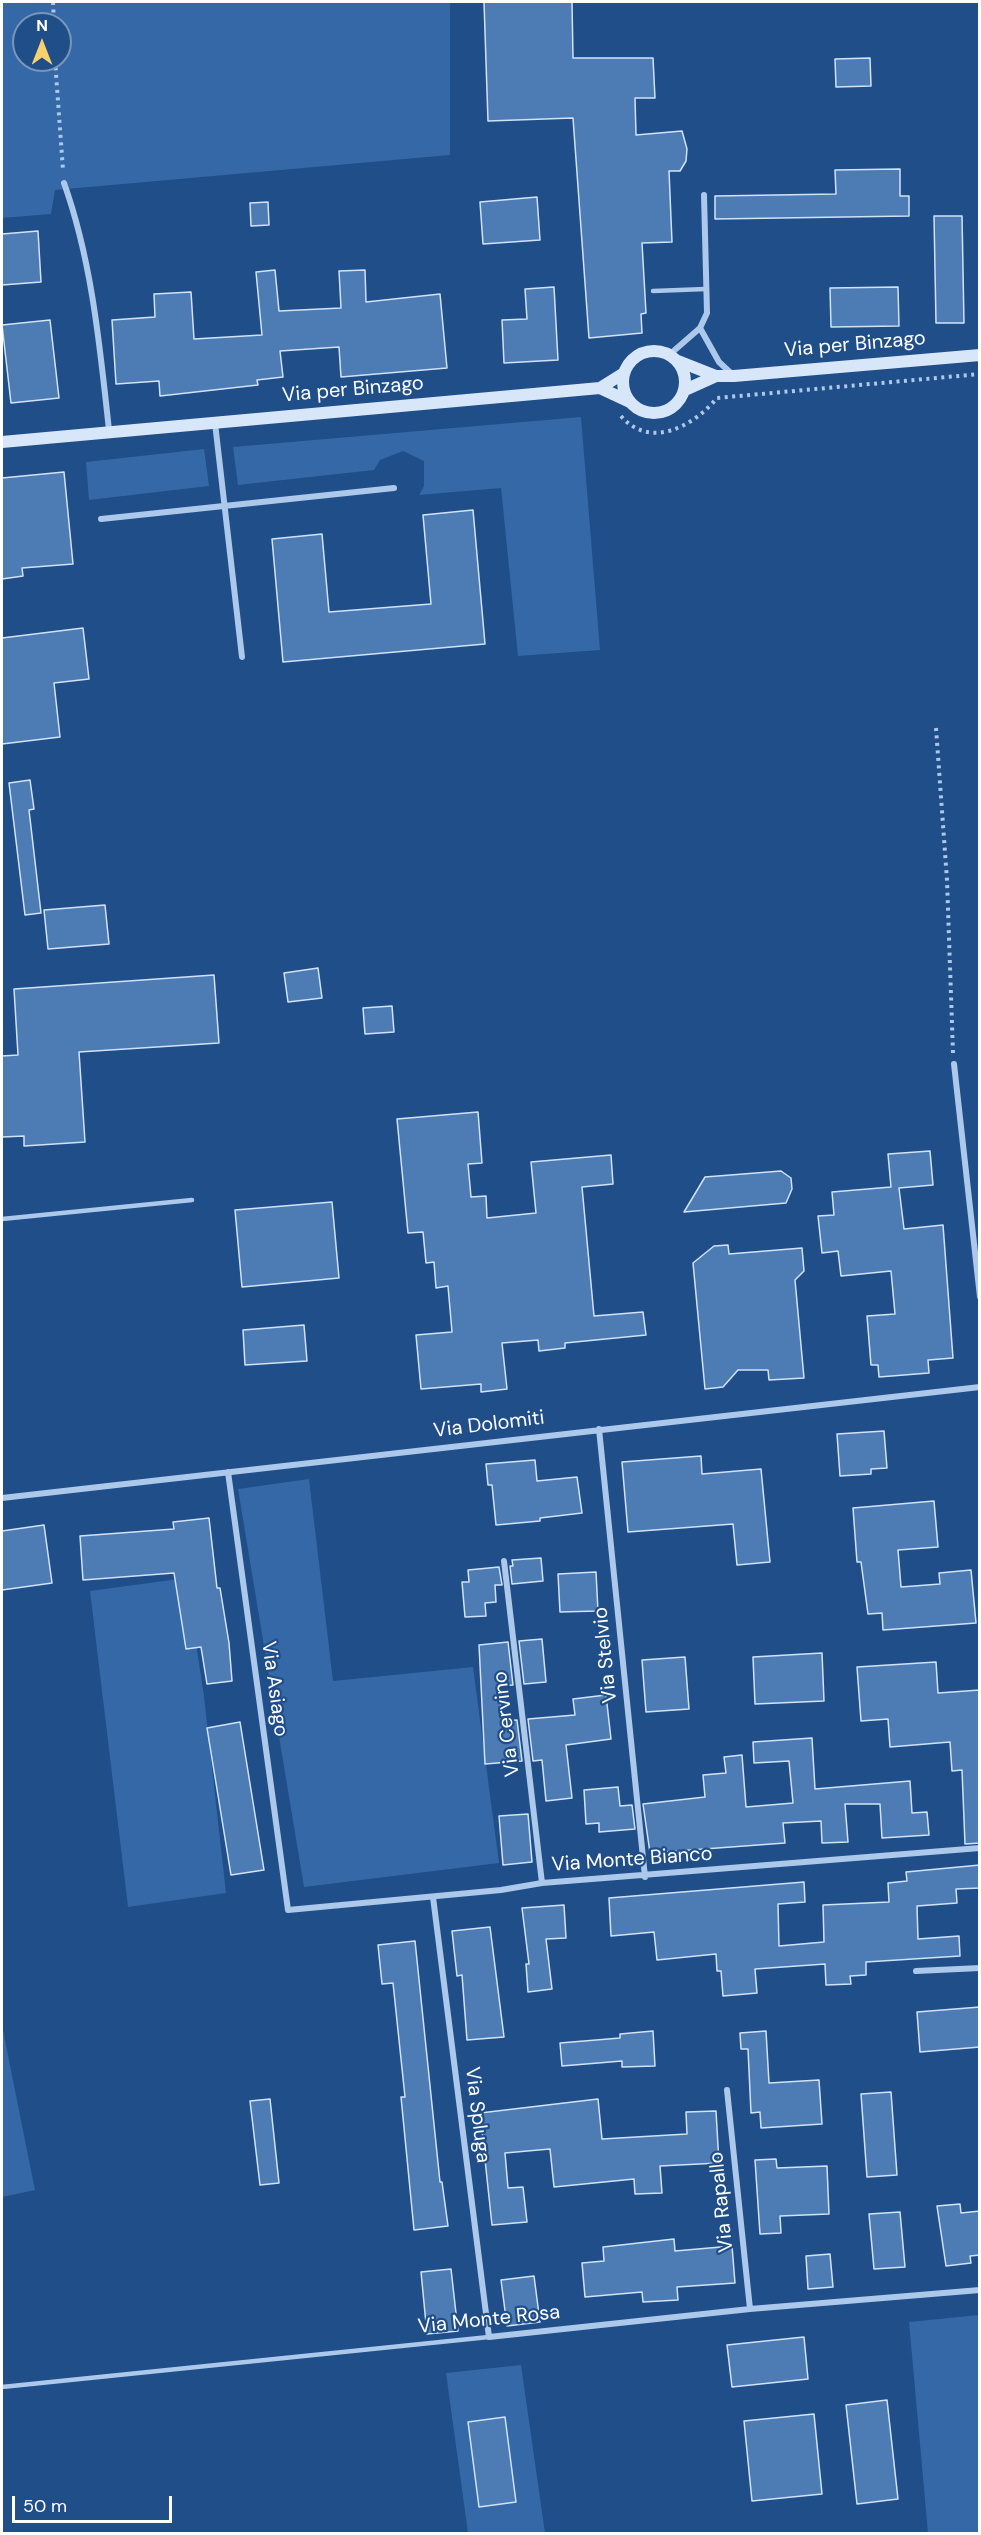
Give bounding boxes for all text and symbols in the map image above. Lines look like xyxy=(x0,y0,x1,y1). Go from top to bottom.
north arrow xyxy=(12,12,72,72)
text: N xyxy=(36,15,48,36)
street label: Via per Binzago xyxy=(783,327,927,363)
street label: Via per Binzago xyxy=(281,372,425,408)
street label: Via Dolomiti xyxy=(432,1406,546,1444)
street label: Via Stelvio xyxy=(589,1606,623,1704)
street label: Via Asiago xyxy=(255,1640,293,1738)
street label: Via Cervino xyxy=(489,1670,525,1778)
street label: Via Monte Bianco xyxy=(551,1842,713,1878)
street label: Via Spluga xyxy=(459,2066,495,2164)
street label: Via Rapallo xyxy=(705,2151,739,2253)
street label: Via Monte Rosa xyxy=(417,2301,561,2339)
scale bar xyxy=(15,2484,176,2522)
text: 50 m xyxy=(23,2494,67,2518)

